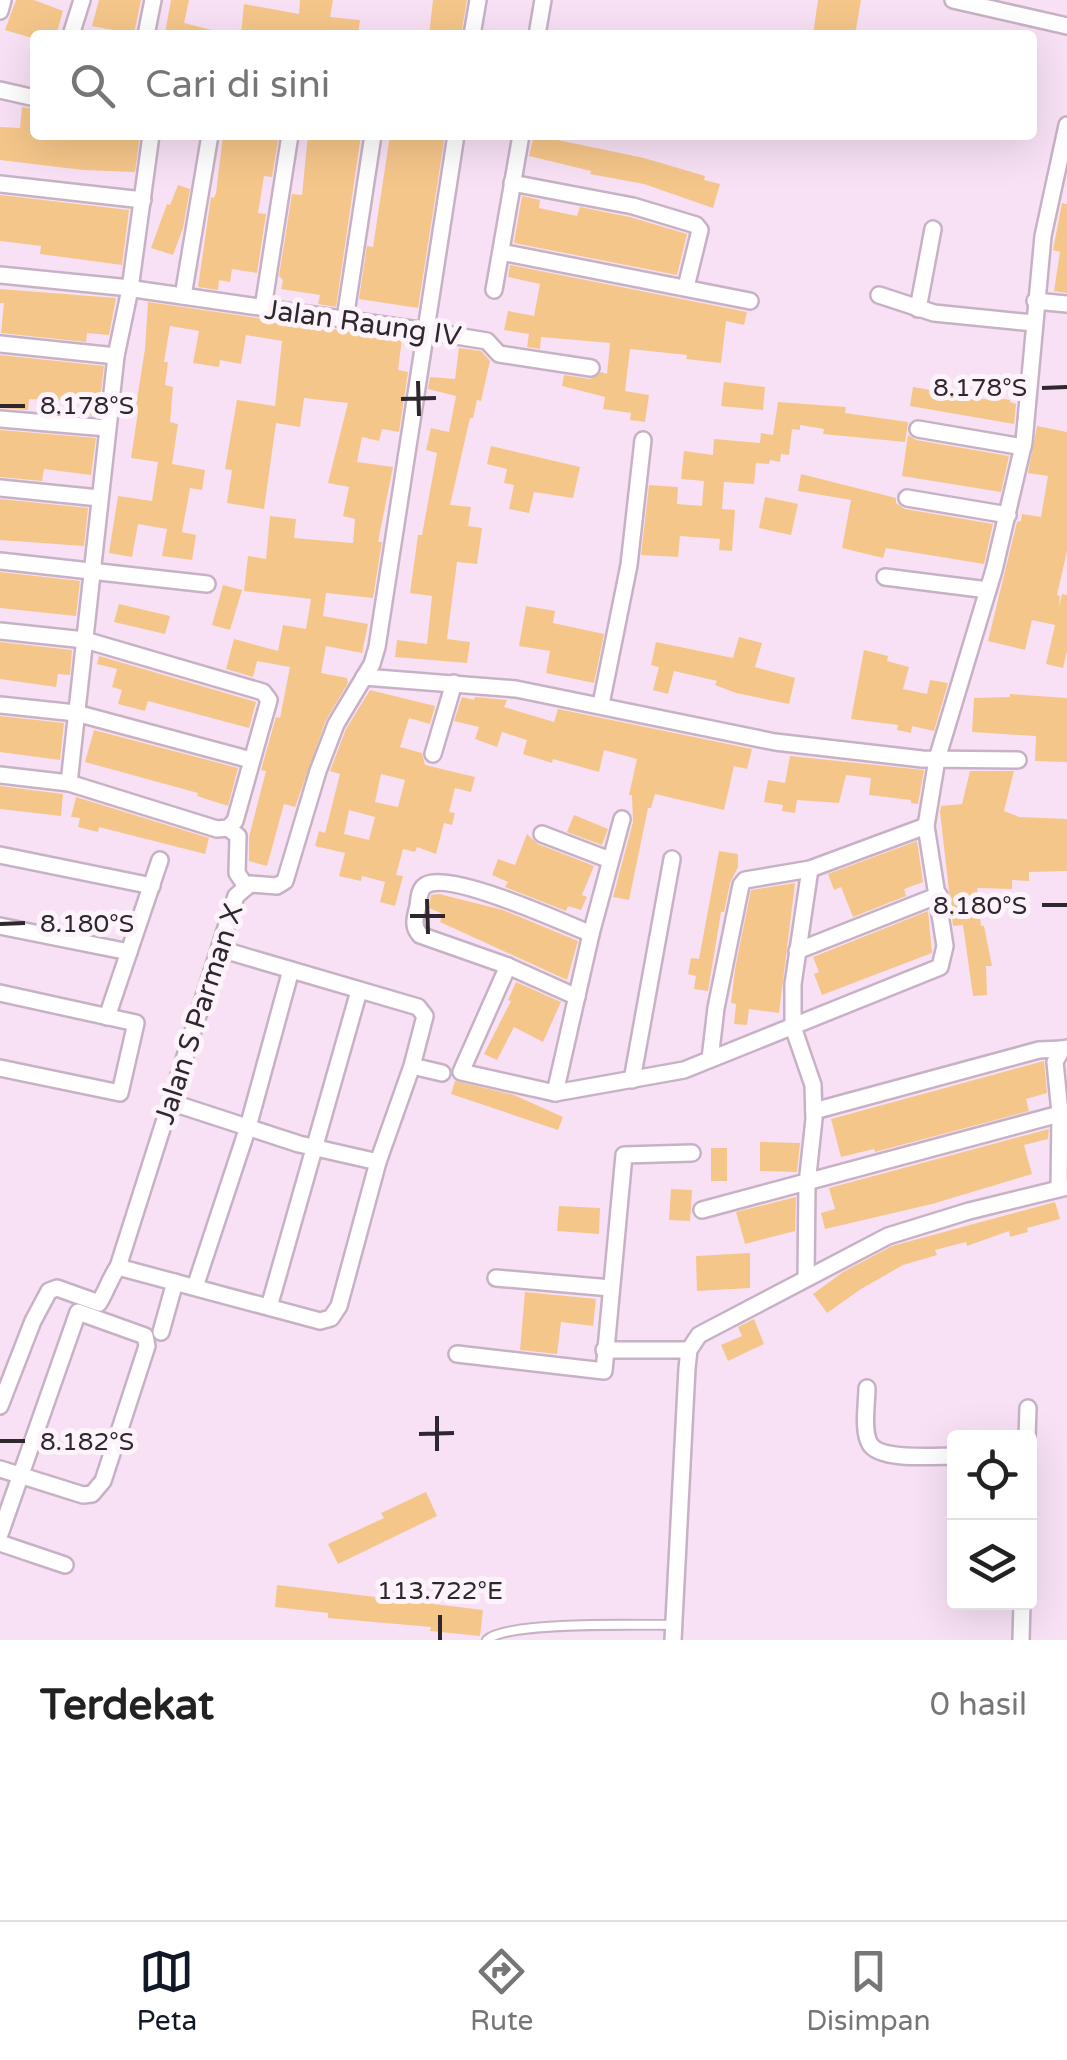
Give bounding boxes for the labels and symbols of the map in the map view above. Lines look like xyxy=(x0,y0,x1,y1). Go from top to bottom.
street label: Jalan Raung IV xyxy=(263,292,463,354)
text: 8.178°S xyxy=(933,373,1027,403)
text: 8.178°S xyxy=(40,391,134,421)
text: 8.180°S xyxy=(933,891,1027,921)
street label: Jalan S Parman X xyxy=(147,900,251,1128)
text: 8.180°S xyxy=(40,909,134,939)
text: 8.182°S xyxy=(40,1427,134,1457)
text: 113.722°E xyxy=(377,1576,503,1606)

